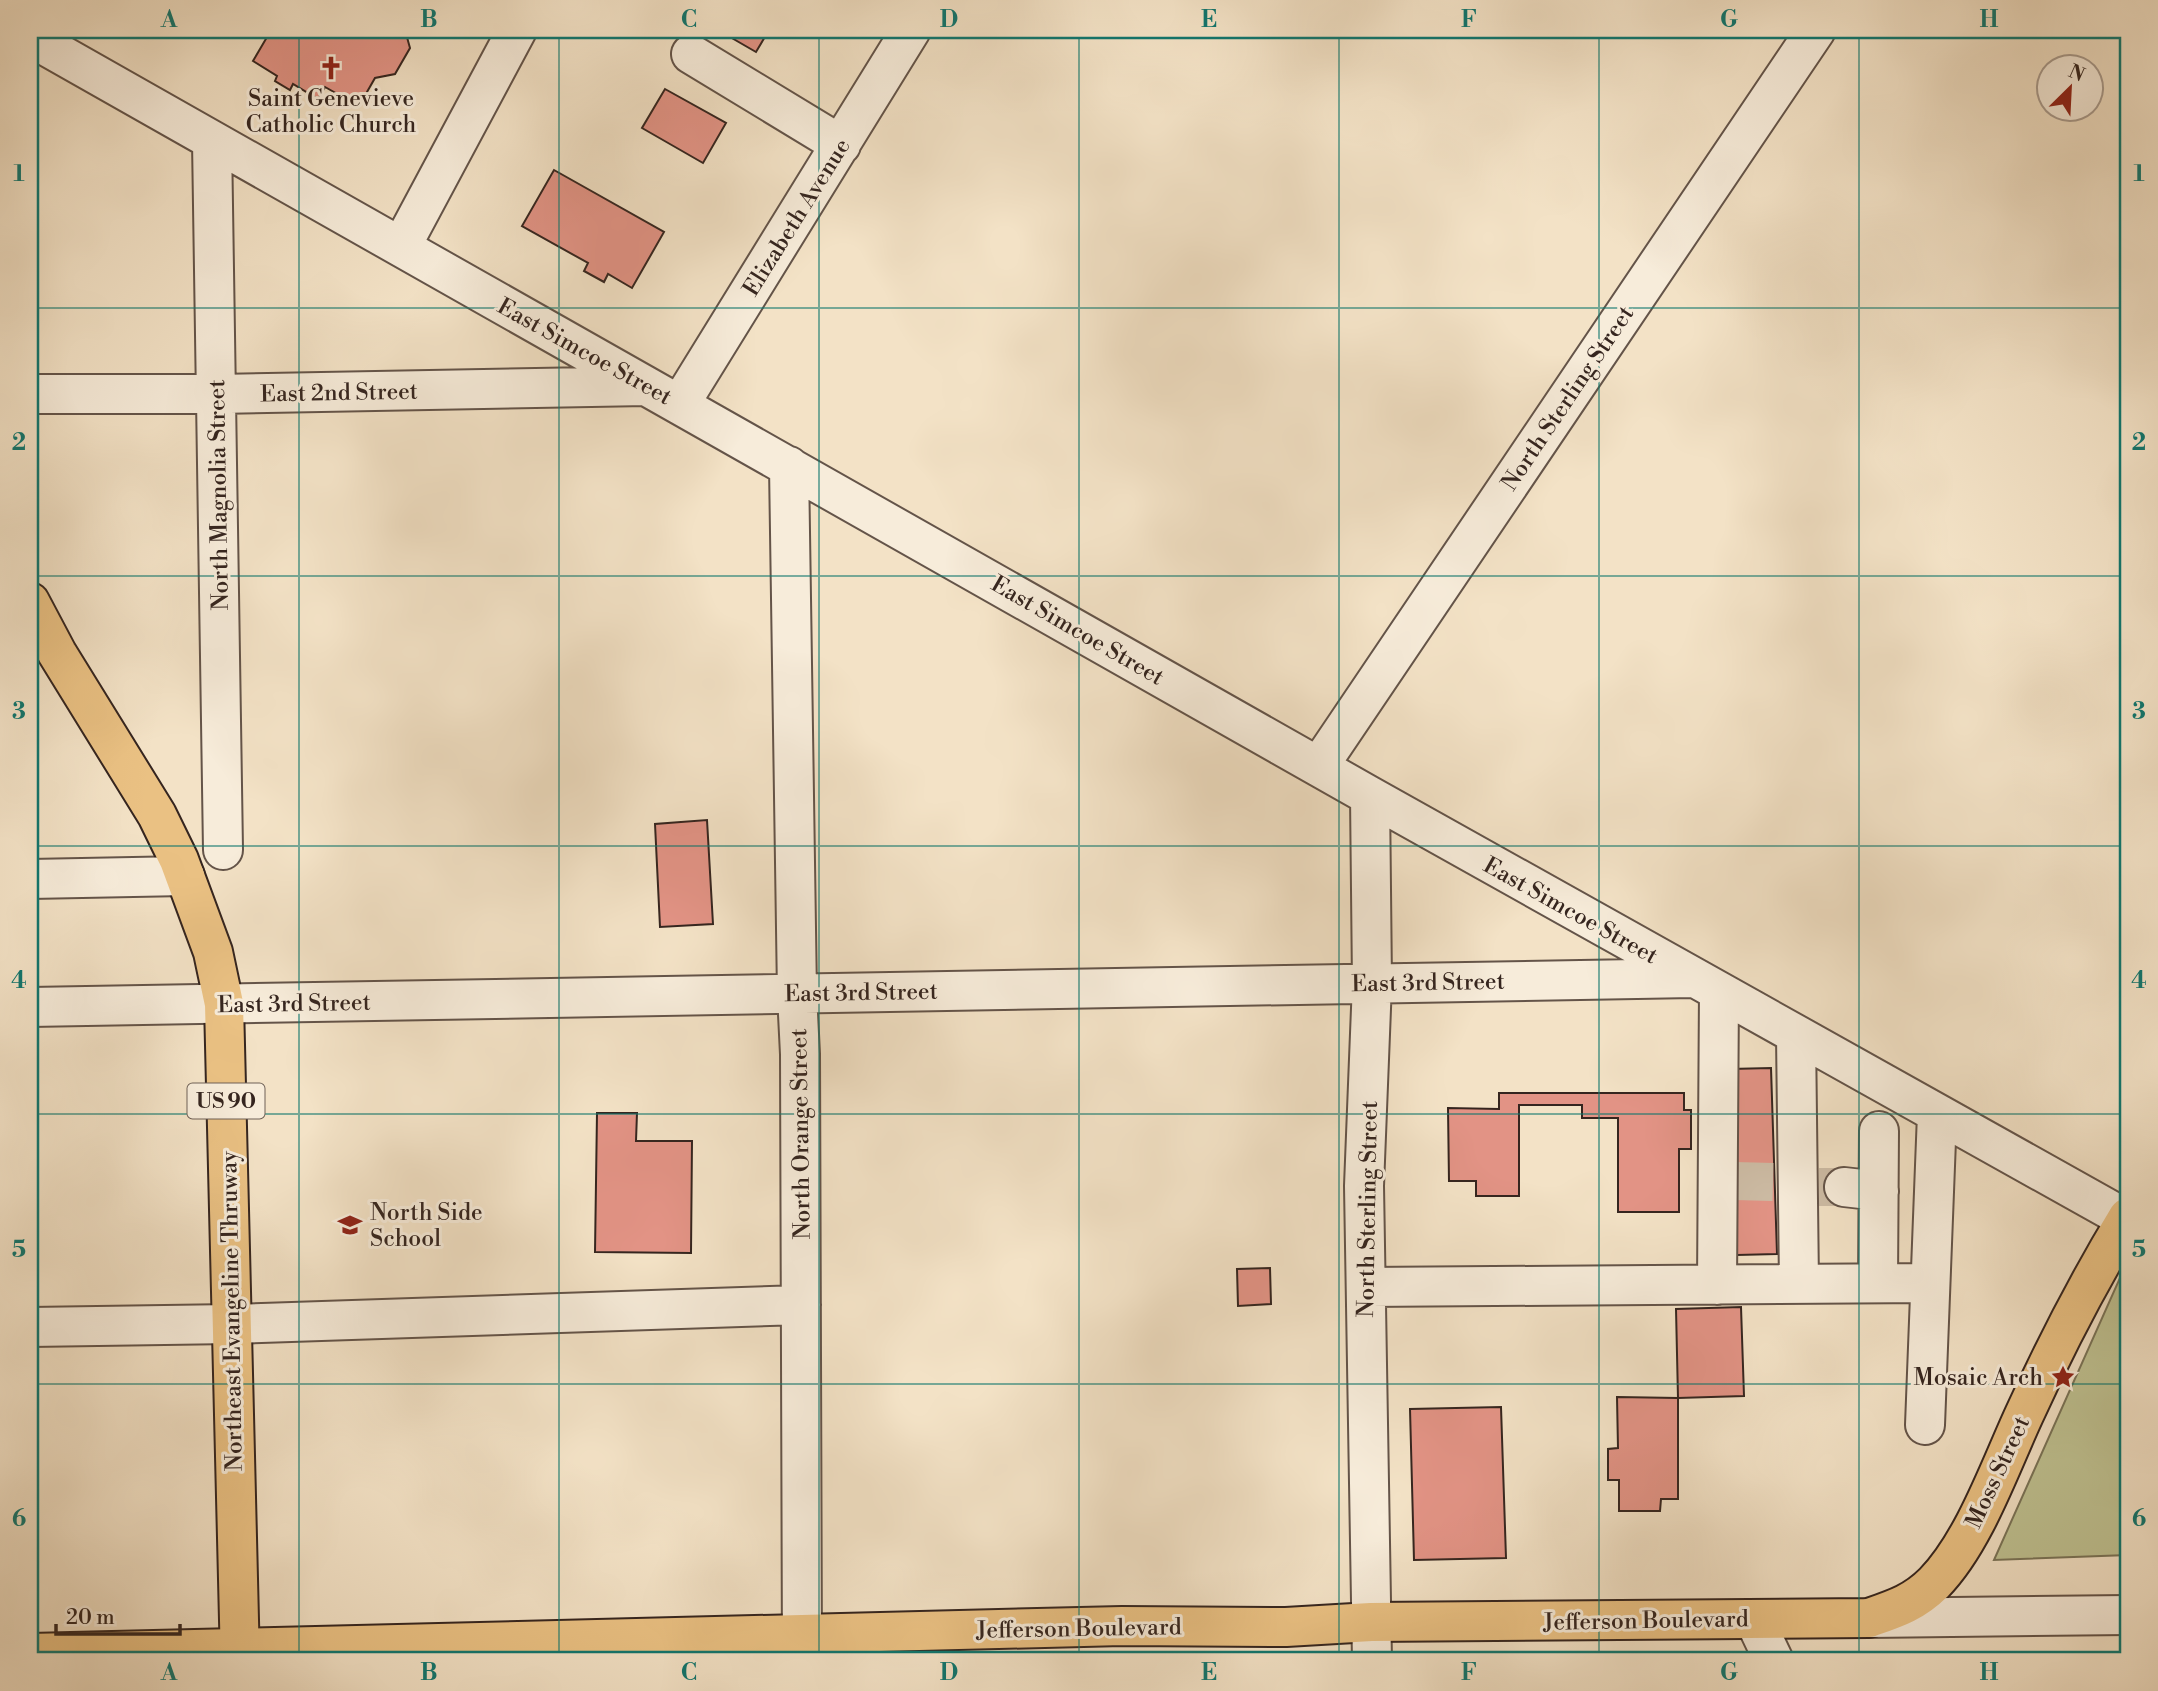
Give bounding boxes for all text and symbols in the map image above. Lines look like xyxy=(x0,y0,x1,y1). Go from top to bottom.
text: A xyxy=(160,6,178,34)
text: B xyxy=(420,6,438,34)
text: C xyxy=(681,6,697,34)
text: D xyxy=(940,6,958,34)
text: E xyxy=(1201,6,1217,34)
text: F xyxy=(1461,6,1477,34)
text: G xyxy=(1720,6,1738,34)
text: H xyxy=(1980,6,1999,34)
north arrow xyxy=(2036,52,2106,122)
church icon: Saint Genevieve Catholic Church xyxy=(317,54,345,82)
text: N xyxy=(2065,59,2088,87)
place label: Saint Genevieve Catholic Church xyxy=(246,85,417,139)
street label: Elizabeth Avenue xyxy=(737,134,857,301)
text: 1 xyxy=(13,160,25,188)
text: 1 xyxy=(2133,160,2145,188)
street label: East Simcoe Street xyxy=(492,292,677,411)
street label: North Sterling Street xyxy=(1496,301,1640,496)
street label: East 2nd Street xyxy=(260,378,418,408)
street label: North Magnolia Street xyxy=(203,379,235,611)
text: 2 xyxy=(12,429,26,457)
text: 2 xyxy=(2132,429,2146,457)
street label: East Simcoe Street xyxy=(986,570,1169,692)
text: 3 xyxy=(12,698,26,726)
text: 3 xyxy=(2132,698,2146,726)
street label: East Simcoe Street xyxy=(1478,851,1663,970)
text: 4 xyxy=(11,967,27,995)
text: 4 xyxy=(2131,967,2147,995)
street label: East 3rd Street xyxy=(1351,968,1505,998)
street label: East 3rd Street xyxy=(784,978,938,1008)
street label: East 3rd Street xyxy=(217,989,371,1019)
street label: North Orange Street xyxy=(785,1028,817,1240)
road number: US 90 xyxy=(188,1084,264,1118)
street label: North Sterling Street xyxy=(1352,1100,1384,1318)
street label: Northeast Evangeline Thruway xyxy=(215,1150,249,1471)
place label: North Side School xyxy=(370,1199,483,1253)
school or university icon: North Side School xyxy=(336,1211,364,1239)
text: 5 xyxy=(12,1236,26,1264)
text: 5 xyxy=(2132,1236,2146,1264)
place icon: Mosaic Arch xyxy=(2049,1363,2077,1391)
place label: Mosaic Arch xyxy=(1914,1364,2043,1392)
street label: Moss Street xyxy=(1960,1412,2036,1533)
text: 6 xyxy=(12,1505,26,1533)
text: 6 xyxy=(2132,1505,2146,1533)
scale bar xyxy=(56,1593,180,1637)
text: 20 m xyxy=(66,1605,115,1631)
street label: Jefferson Boulevard xyxy=(1542,1605,1749,1637)
street label: Jefferson Boulevard xyxy=(975,1613,1182,1645)
text: A xyxy=(160,1659,178,1687)
text: B xyxy=(420,1659,438,1687)
text: C xyxy=(681,1659,697,1687)
text: D xyxy=(940,1659,958,1687)
text: E xyxy=(1201,1659,1217,1687)
text: F xyxy=(1461,1659,1477,1687)
text: G xyxy=(1720,1659,1738,1687)
text: H xyxy=(1980,1659,1999,1687)

